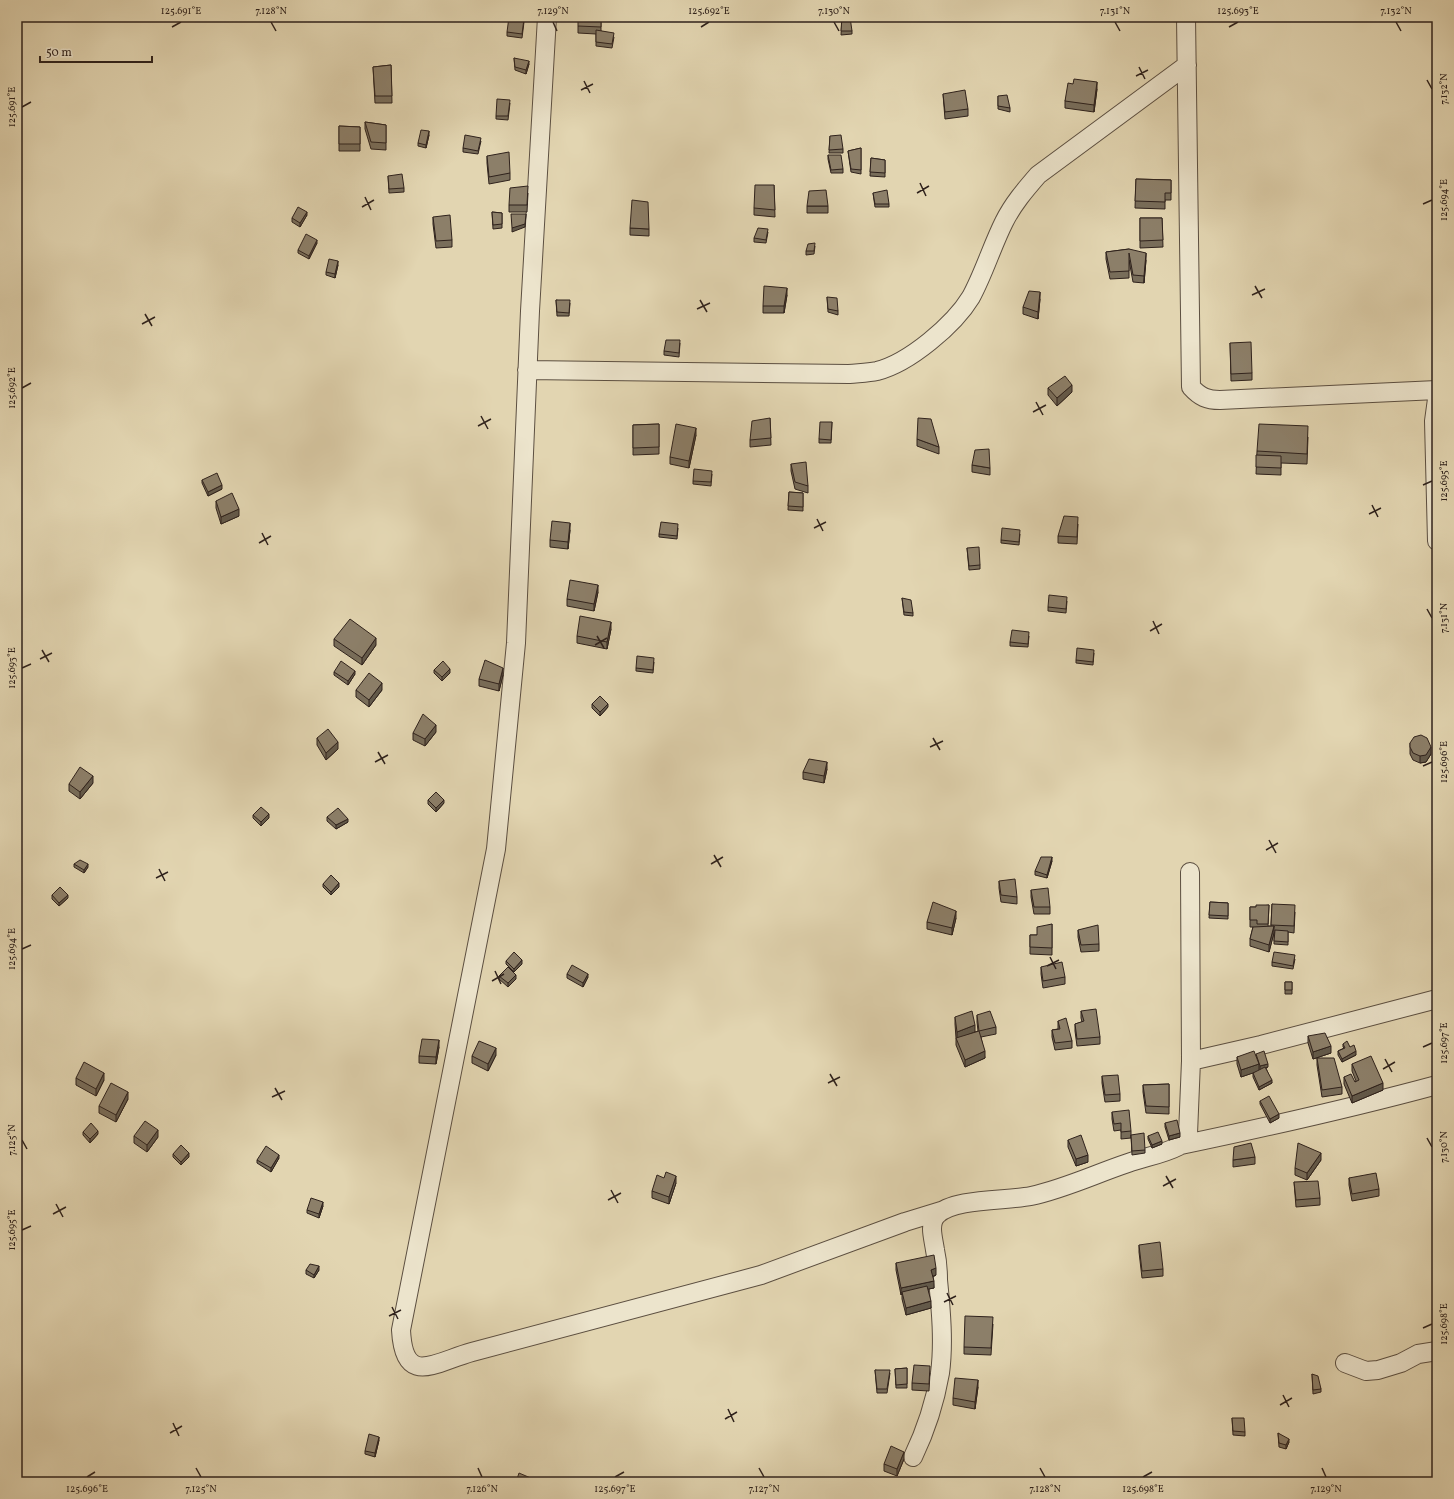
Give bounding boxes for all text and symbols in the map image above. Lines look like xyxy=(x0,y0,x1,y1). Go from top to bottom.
text: 125.691°E xyxy=(161,4,201,18)
text: 7.128°N xyxy=(255,4,287,18)
text: 7.129°N xyxy=(537,4,569,18)
text: 125.692°E xyxy=(688,4,730,18)
text: 7.130°N xyxy=(818,4,851,18)
text: 7.131°N xyxy=(1100,4,1131,18)
text: 125.693°E xyxy=(1217,4,1259,18)
text: 7.132°N xyxy=(1380,4,1412,18)
scale bar xyxy=(40,38,152,64)
text: 50 m xyxy=(46,45,72,61)
text: 7.132°N xyxy=(1437,73,1451,105)
text: 125.691°E xyxy=(5,87,19,127)
text: 125.694°E xyxy=(1437,179,1451,221)
text: 125.692°E xyxy=(5,367,19,409)
text: 125.695°E xyxy=(1437,460,1451,502)
text: 7.131°N xyxy=(1437,602,1451,633)
text: 125.693°E xyxy=(5,647,19,689)
text: 125.696°E xyxy=(1437,741,1451,783)
text: 125.694°E xyxy=(5,928,19,970)
text: 125.697°E xyxy=(1437,1022,1451,1064)
text: 7.125°N xyxy=(5,1124,19,1156)
text: 7.130°N xyxy=(1437,1130,1451,1163)
text: 125.695°E xyxy=(5,1209,19,1251)
text: 125.698°E xyxy=(1437,1303,1451,1345)
text: 125.696°E xyxy=(66,1482,108,1496)
text: 7.125°N xyxy=(185,1482,217,1496)
text: 7.126°N xyxy=(466,1482,498,1496)
text: 125.697°E xyxy=(594,1482,636,1496)
text: 7.127°N xyxy=(748,1482,780,1496)
text: 7.128°N xyxy=(1029,1482,1061,1496)
text: 125.698°E xyxy=(1122,1482,1164,1496)
text: 7.129°N xyxy=(1310,1482,1342,1496)

